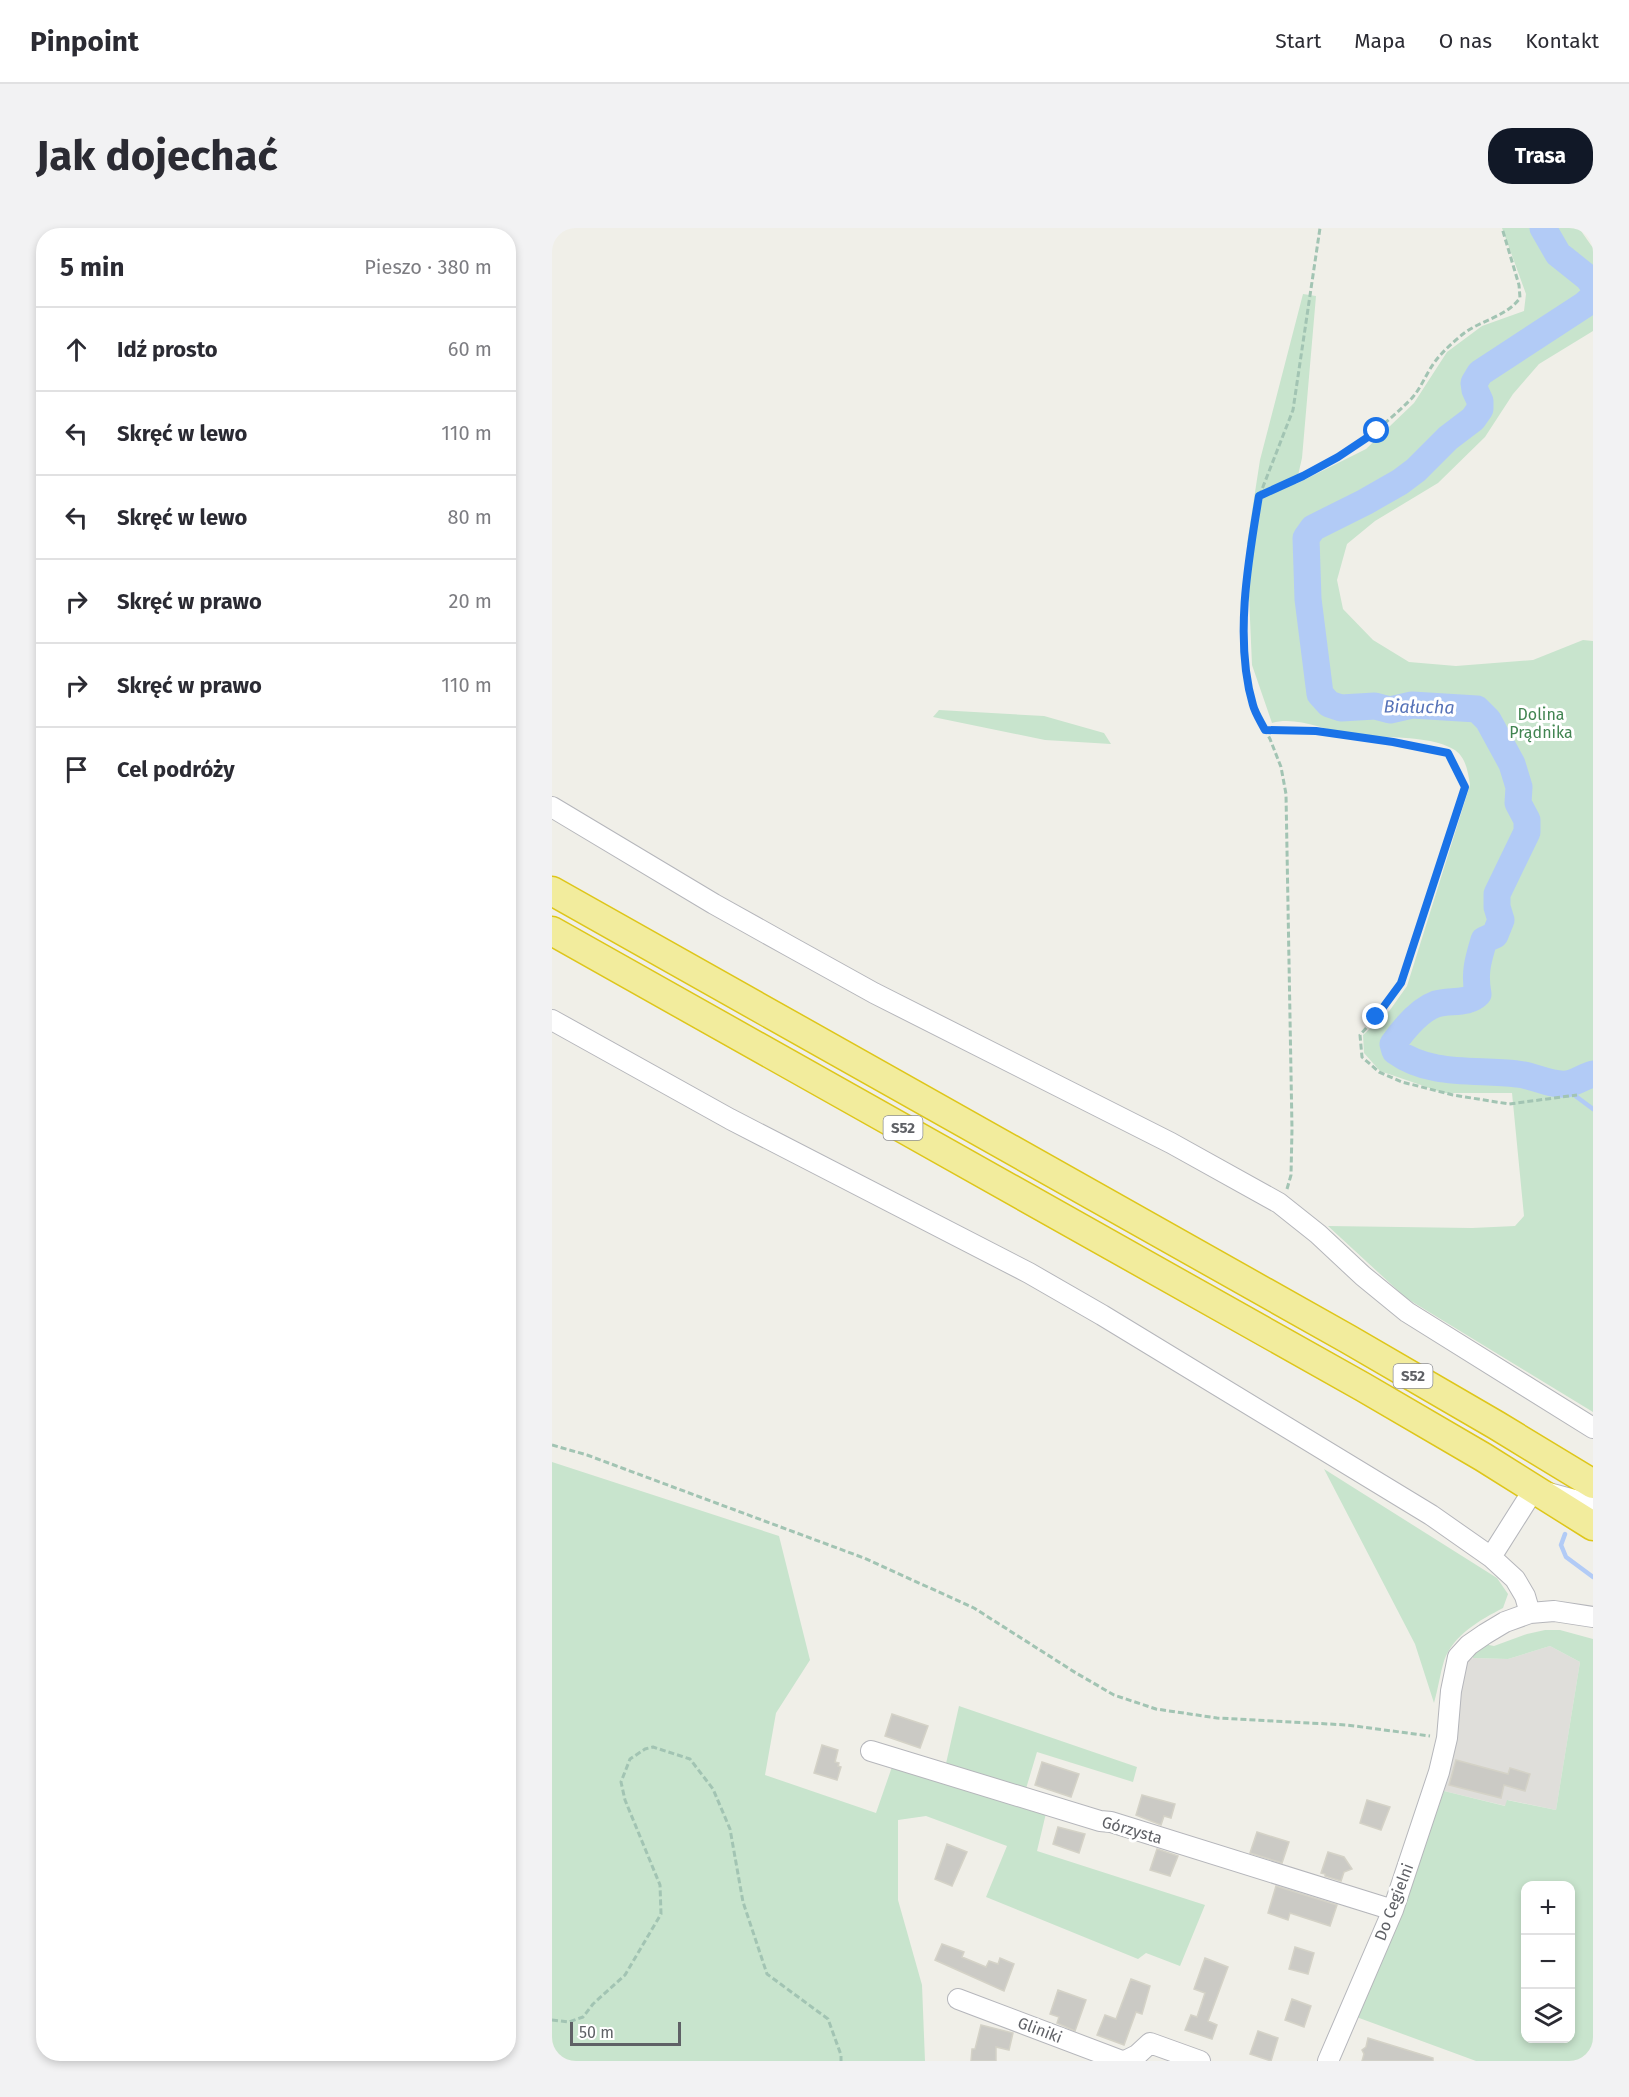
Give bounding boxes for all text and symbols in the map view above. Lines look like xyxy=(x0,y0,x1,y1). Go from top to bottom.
text: Pinpoint xyxy=(30,25,139,58)
text: Start xyxy=(1275,28,1321,54)
text: Mapa xyxy=(1354,28,1406,54)
text: O nas xyxy=(1439,28,1492,54)
text: Kontakt xyxy=(1525,28,1599,54)
button: Trasa xyxy=(1488,128,1593,184)
text: Jak dojechać xyxy=(36,131,278,181)
text: 5 min xyxy=(60,252,124,283)
text: Pieszo · 380 m xyxy=(364,255,492,279)
icon: ahead xyxy=(60,333,93,366)
text: Idź prosto xyxy=(117,336,218,363)
text: 60 m xyxy=(448,337,492,361)
icon: left xyxy=(60,417,93,450)
route start xyxy=(1363,417,1389,443)
text: Skręć w lewo xyxy=(117,420,247,447)
text: 110 m xyxy=(441,421,492,445)
icon: left xyxy=(60,501,93,534)
text: Skręć w lewo xyxy=(117,504,247,531)
text: 80 m xyxy=(447,505,492,529)
icon: right xyxy=(60,585,93,618)
text: Skręć w prawo xyxy=(117,588,262,615)
text: 20 m xyxy=(449,589,492,613)
icon: right xyxy=(60,669,93,702)
text: Skręć w prawo xyxy=(117,672,262,699)
text: 110 m xyxy=(441,673,492,697)
water label: Białucha xyxy=(1383,695,1455,719)
park label: Dolina Prądnika xyxy=(1509,705,1573,743)
icon: arrive xyxy=(60,753,93,786)
text: Cel podróży xyxy=(117,756,235,783)
route end xyxy=(1362,1003,1388,1029)
road number: S52 xyxy=(884,1116,922,1140)
road number: S52 xyxy=(1394,1364,1432,1388)
street label: Górzysta xyxy=(1100,1812,1164,1848)
street label: Do Cegielni xyxy=(1371,1861,1417,1943)
map controls xyxy=(1521,1881,1575,2043)
button: + xyxy=(1521,1881,1575,1935)
button: − xyxy=(1521,1935,1575,1989)
button: layers xyxy=(1521,1989,1575,2043)
street label: Gliniki xyxy=(1015,2013,1065,2047)
scale bar xyxy=(570,2019,681,2046)
text: 50 m xyxy=(579,2023,614,2042)

